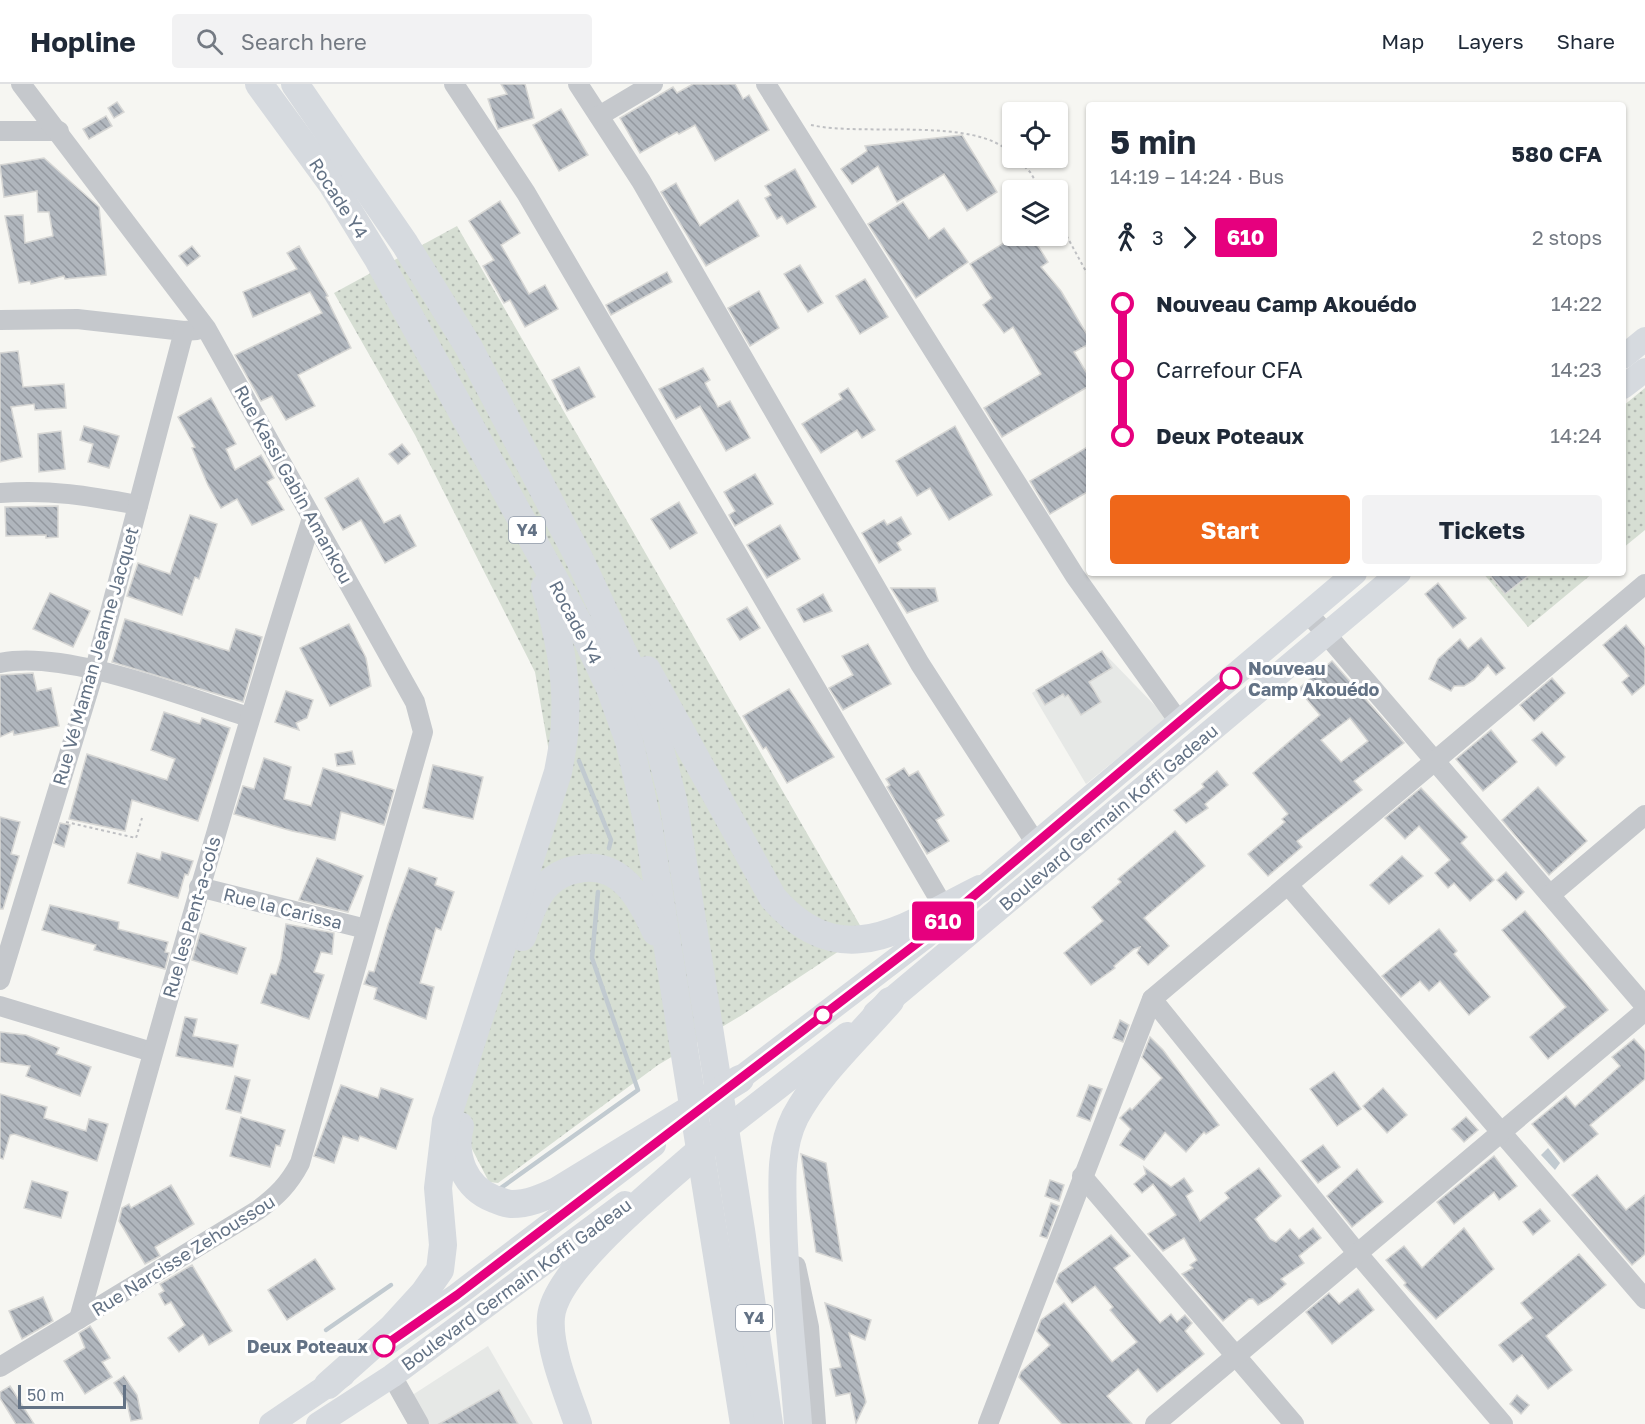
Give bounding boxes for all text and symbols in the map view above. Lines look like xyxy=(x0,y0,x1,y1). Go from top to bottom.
search box xyxy=(172,14,592,68)
text: Hopline xyxy=(30,25,136,58)
icon: search xyxy=(193,25,226,58)
text: Search here xyxy=(241,28,367,55)
text: Map xyxy=(1381,28,1424,54)
text: Layers xyxy=(1457,28,1524,54)
text: Share xyxy=(1557,28,1615,54)
map controls xyxy=(1002,102,1068,246)
button: locate xyxy=(1002,102,1068,168)
text: 5 min xyxy=(1110,122,1196,161)
text: 580 CFA xyxy=(1511,140,1602,167)
street label: Rocade Y4 xyxy=(305,154,373,242)
text: 14:19 – 14:24 · Bus xyxy=(1110,164,1284,188)
button: layers xyxy=(1002,180,1068,246)
icon: walk xyxy=(1110,221,1143,254)
icon: forward xyxy=(1173,221,1206,254)
text: 610 xyxy=(1227,224,1265,250)
text: 3 xyxy=(1152,225,1164,249)
text: 2 stops xyxy=(1532,225,1602,249)
text: Nouveau Camp Akouédo xyxy=(1156,290,1417,317)
text: 14:22 xyxy=(1551,291,1602,315)
text: Carrefour CFA xyxy=(1156,356,1303,383)
text: 14:23 xyxy=(1551,357,1602,381)
street label: Rue Kassi Gabin Amankou xyxy=(230,381,358,587)
text: Deux Poteaux xyxy=(1156,422,1304,449)
text: 14:24 xyxy=(1550,423,1602,447)
button: Start xyxy=(1110,495,1350,564)
button: Tickets xyxy=(1362,495,1602,564)
road number: Y4 xyxy=(509,517,545,543)
street label: Rue Vé Maman Jeanne Jacquet xyxy=(47,524,143,788)
street label: Rocade Y4 xyxy=(545,577,607,668)
place label: Nouveau Camp Akouédo xyxy=(1248,657,1380,700)
marker: Nouveau Camp Akouédo xyxy=(1220,667,1242,689)
street label: Boulevard Germain Koffi Gadeau xyxy=(994,719,1222,915)
street label: Rue les Pent-a-cols xyxy=(157,834,225,1000)
street label: Rue la Carissa xyxy=(221,883,345,933)
line badge: 610 xyxy=(908,902,978,940)
text: 610 xyxy=(924,908,962,934)
unlabelled marker xyxy=(814,1006,832,1024)
street label: Rue Narcisse Zehoussou xyxy=(88,1190,278,1320)
street label: Boulevard Germain Koffi Gadeau xyxy=(397,1193,635,1375)
road number: Y4 xyxy=(736,1305,772,1331)
place label: Deux Poteaux xyxy=(247,1335,369,1357)
marker: Deux Poteaux xyxy=(373,1335,395,1357)
scale bar xyxy=(18,1382,126,1410)
text: 50 m xyxy=(27,1385,64,1405)

